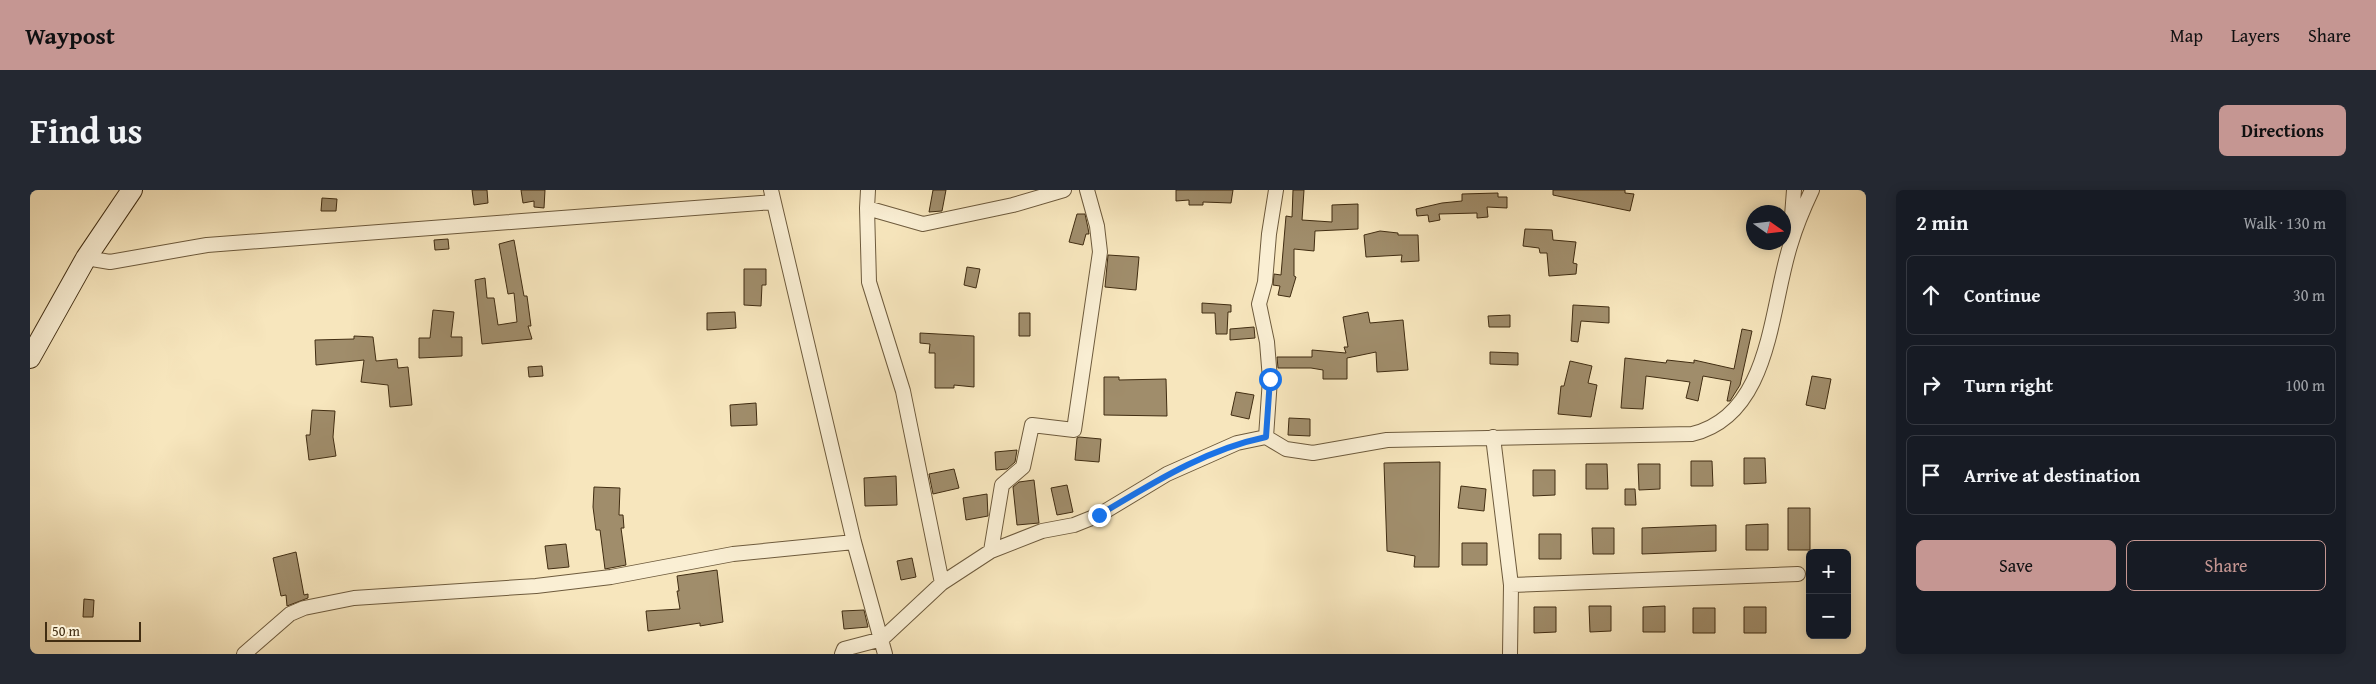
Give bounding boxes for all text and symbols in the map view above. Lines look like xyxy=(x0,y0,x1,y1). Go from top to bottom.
text: Waypost xyxy=(25,18,115,53)
text: Map xyxy=(2170,22,2203,49)
text: Layers xyxy=(2231,22,2280,49)
text: Share xyxy=(2308,22,2351,49)
text: Find us xyxy=(30,105,143,156)
button: Directions xyxy=(2219,105,2346,156)
north arrow xyxy=(1746,205,1791,250)
text: 2 min xyxy=(1916,207,1968,238)
text: Walk · 130 m xyxy=(2243,211,2326,235)
icon: ahead xyxy=(1917,281,1945,309)
text: Continue xyxy=(1964,281,2041,309)
text: 30 m xyxy=(2293,283,2325,307)
route start xyxy=(1259,368,1282,391)
icon: right xyxy=(1917,371,1945,399)
text: Turn right xyxy=(1964,371,2053,399)
text: 100 m xyxy=(2285,373,2325,397)
icon: arrive xyxy=(1917,461,1945,489)
text: Arrive at destination xyxy=(1964,461,2140,489)
route end xyxy=(1088,504,1111,527)
button: Save xyxy=(1916,540,2116,591)
button: Share xyxy=(2126,540,2326,591)
map controls xyxy=(1806,549,1851,639)
button: + xyxy=(1806,549,1851,594)
button: − xyxy=(1806,594,1851,639)
scale bar xyxy=(45,619,141,642)
text: 50 m xyxy=(52,621,80,641)

